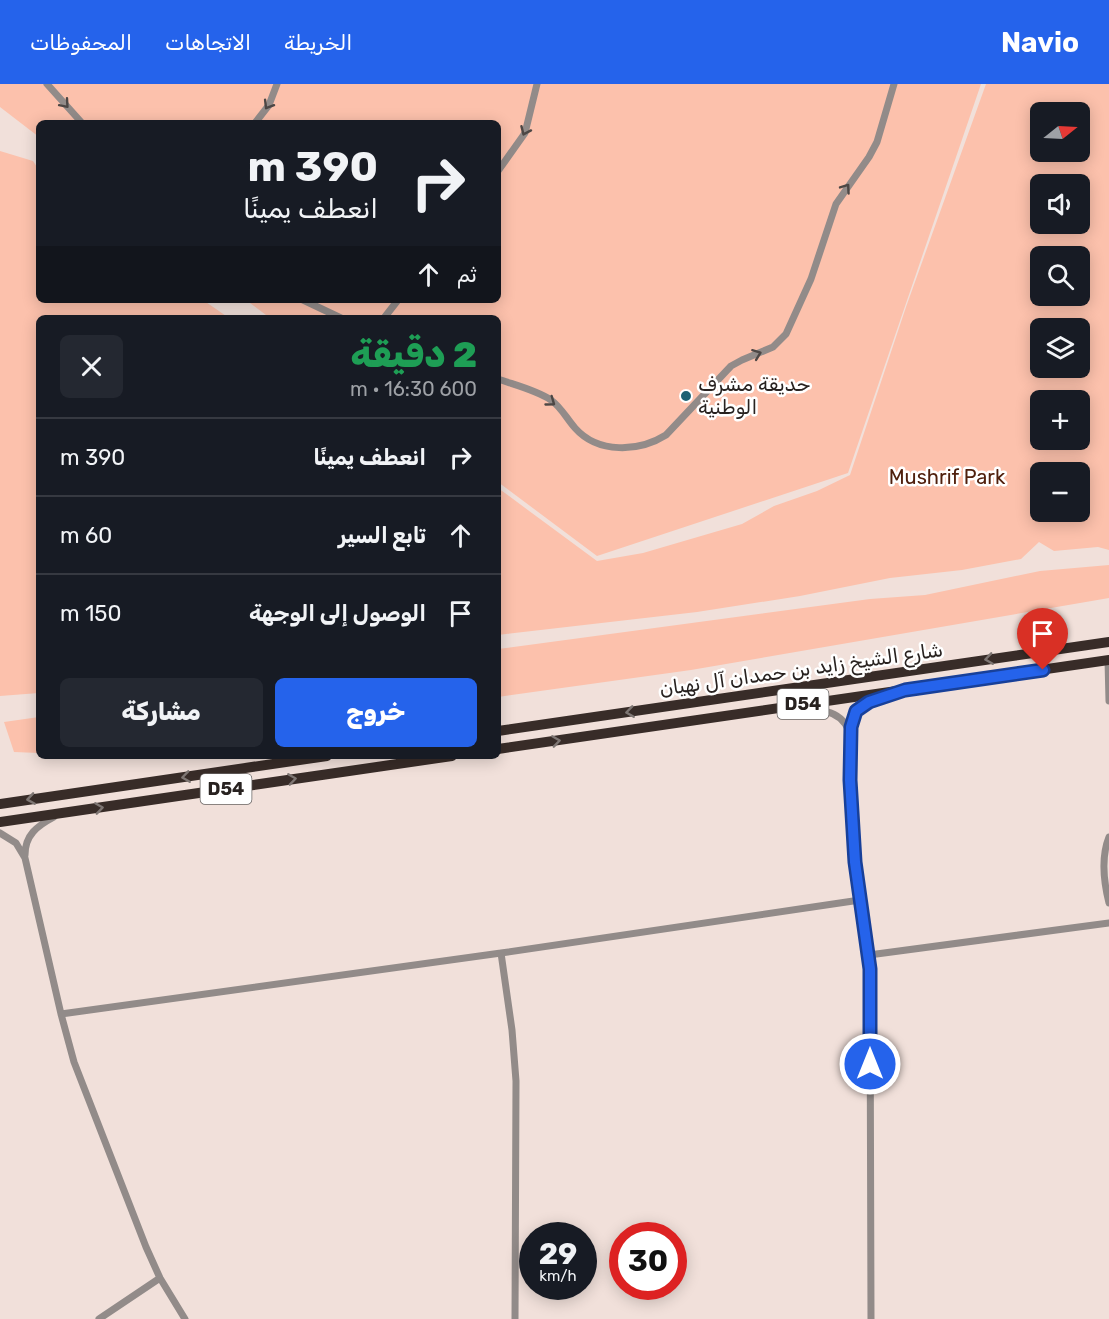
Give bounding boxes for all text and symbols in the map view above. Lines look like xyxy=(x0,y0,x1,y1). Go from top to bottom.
text: Navio xyxy=(1001,26,1079,59)
text: المحفوظات xyxy=(30,30,132,55)
text: الاتجاهات xyxy=(165,30,251,55)
text: الخريطة xyxy=(284,30,352,55)
one-way arrow xyxy=(57,97,68,108)
one-way arrow xyxy=(264,99,276,109)
north arrow xyxy=(1030,102,1090,162)
map controls xyxy=(1030,102,1090,522)
one-way arrow xyxy=(521,124,533,135)
text: 390 m xyxy=(247,142,378,192)
icon: right xyxy=(399,144,477,222)
button: sound xyxy=(1030,174,1090,234)
one-way arrow xyxy=(839,184,850,195)
text: انعطف يمينًا xyxy=(243,193,378,225)
button: search xyxy=(1030,246,1090,306)
icon: ahead xyxy=(412,258,445,291)
text: ثم xyxy=(457,261,477,288)
button: layers xyxy=(1030,318,1090,378)
text: 2 دقيقة xyxy=(351,333,477,376)
button: close xyxy=(60,335,123,398)
one-way arrow xyxy=(751,348,761,361)
place label: حديقة مشرف الوطنية xyxy=(698,372,811,419)
text: 600 m · 16:30 xyxy=(350,377,477,401)
marker: حديقة مشرف الوطنية xyxy=(679,389,693,403)
button: + xyxy=(1030,390,1090,450)
one-way arrow xyxy=(545,395,556,406)
icon: right xyxy=(444,441,477,474)
text: 390 m xyxy=(60,444,125,471)
text: انعطف يمينًا xyxy=(313,444,426,471)
button: − xyxy=(1030,462,1090,522)
park label: Mushrif Park xyxy=(889,465,1006,489)
icon: ahead xyxy=(444,519,477,552)
text: 60 m xyxy=(60,522,112,549)
text: تابع السير xyxy=(338,522,426,549)
icon: arrive xyxy=(444,597,477,630)
text: 150 m xyxy=(60,600,121,627)
text: الوصول إلى الوجهة xyxy=(249,600,426,627)
pin xyxy=(1017,608,1068,670)
icon: arrive xyxy=(1026,617,1059,650)
street label: شارع الشيخ زايد بن حمدان آل نهيان xyxy=(658,637,945,703)
one-way arrow xyxy=(984,653,993,665)
button: مشاركة xyxy=(60,678,263,747)
button: خروج xyxy=(275,678,477,747)
road number: D54 xyxy=(778,689,828,719)
one-way arrow xyxy=(625,705,634,717)
one-way arrow xyxy=(551,735,561,747)
one-way arrow xyxy=(181,770,191,782)
road number: D54 xyxy=(200,774,252,804)
one-way arrow xyxy=(288,774,297,786)
one-way arrow xyxy=(27,793,36,805)
one-way arrow xyxy=(95,802,104,814)
position arrow xyxy=(838,1032,902,1096)
speed limit sign: 30 xyxy=(609,1222,687,1300)
text: 29 xyxy=(539,1236,577,1272)
text: km/h xyxy=(539,1267,577,1285)

